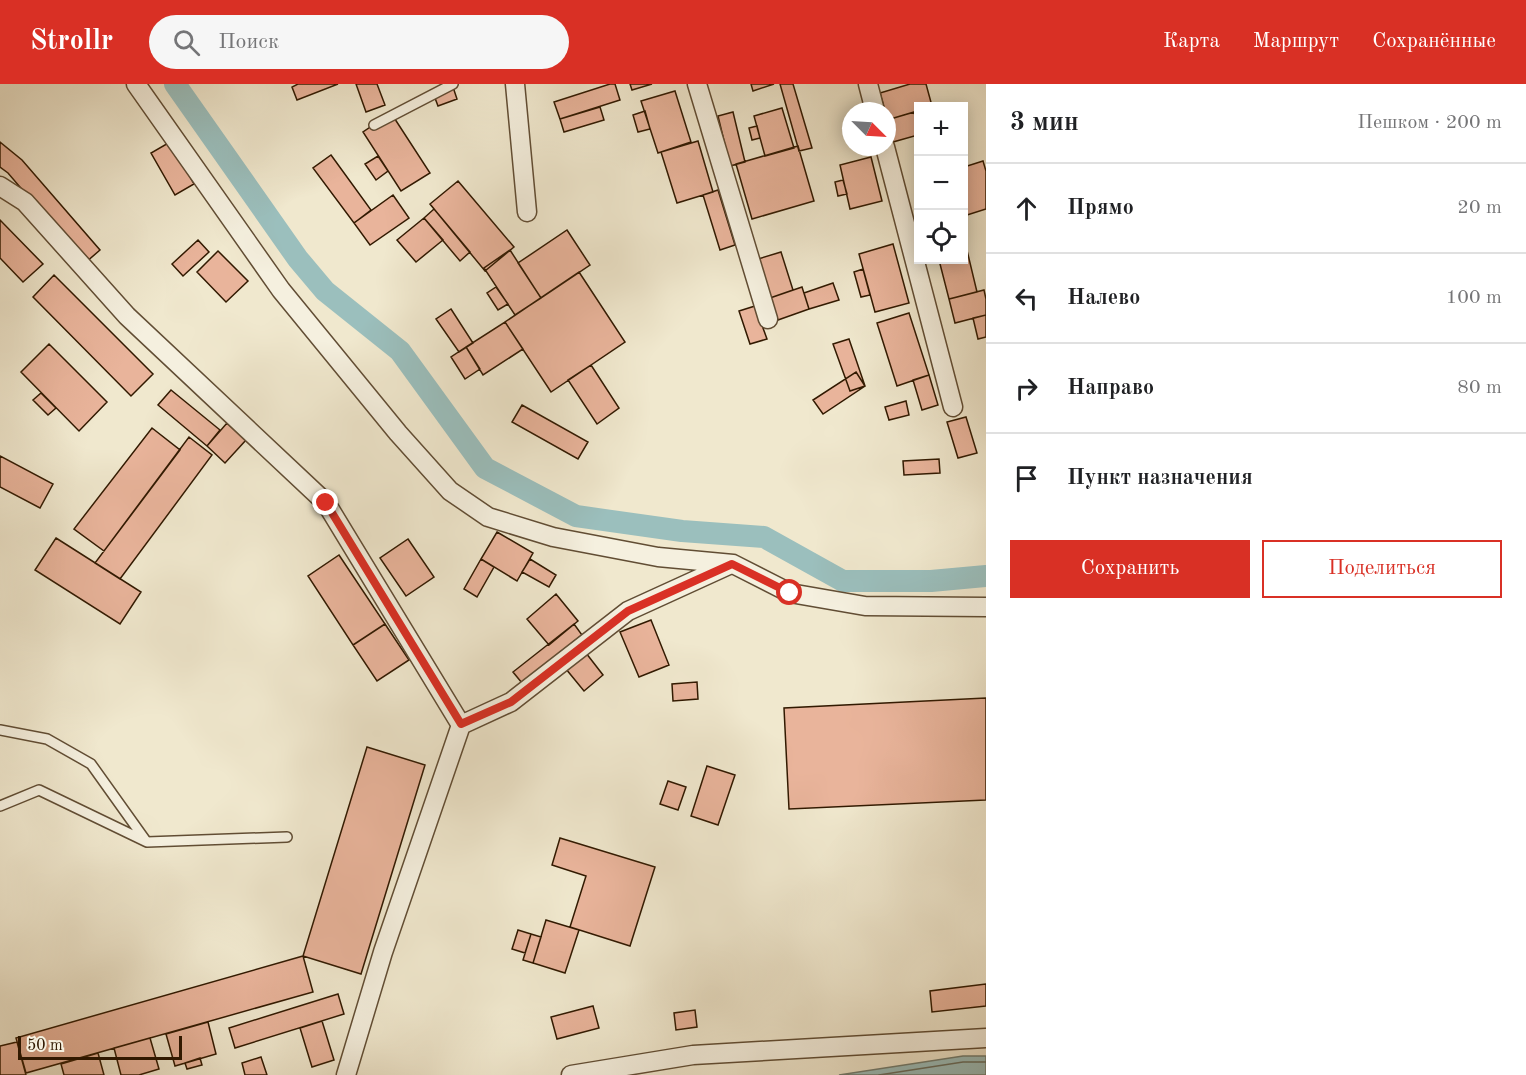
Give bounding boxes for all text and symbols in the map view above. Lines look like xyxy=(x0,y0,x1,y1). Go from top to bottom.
search box xyxy=(149,15,569,69)
icon: search xyxy=(170,26,203,59)
text: Strollr xyxy=(30,28,113,56)
text: Поиск xyxy=(218,31,279,53)
text: Карта xyxy=(1163,31,1220,52)
text: Маршрут xyxy=(1253,31,1339,52)
text: Сохранённые xyxy=(1372,31,1496,52)
north arrow xyxy=(842,102,896,156)
map controls xyxy=(914,102,968,264)
button: + xyxy=(914,102,968,156)
text: 3 мин xyxy=(1010,110,1079,136)
text: Пешком · 200 m xyxy=(1357,113,1502,133)
button: − xyxy=(914,156,968,210)
icon: ahead xyxy=(1010,192,1043,225)
text: Прямо xyxy=(1067,197,1134,219)
text: 20 m xyxy=(1457,198,1502,218)
button: locate xyxy=(914,210,968,264)
icon: left xyxy=(1010,282,1043,315)
text: Налево xyxy=(1067,287,1140,309)
text: 100 m xyxy=(1446,288,1502,308)
icon: right xyxy=(1010,372,1043,405)
text: Направо xyxy=(1067,377,1154,399)
text: 80 m xyxy=(1457,378,1502,398)
icon: arrive xyxy=(1010,462,1043,495)
text: Пункт назначения xyxy=(1067,467,1253,489)
route end xyxy=(312,489,338,515)
button: Сохранить xyxy=(1010,540,1250,598)
button: Поделиться xyxy=(1262,540,1502,598)
route start xyxy=(776,579,802,605)
scale bar xyxy=(18,1033,182,1060)
text: 50 m xyxy=(27,1038,63,1054)

